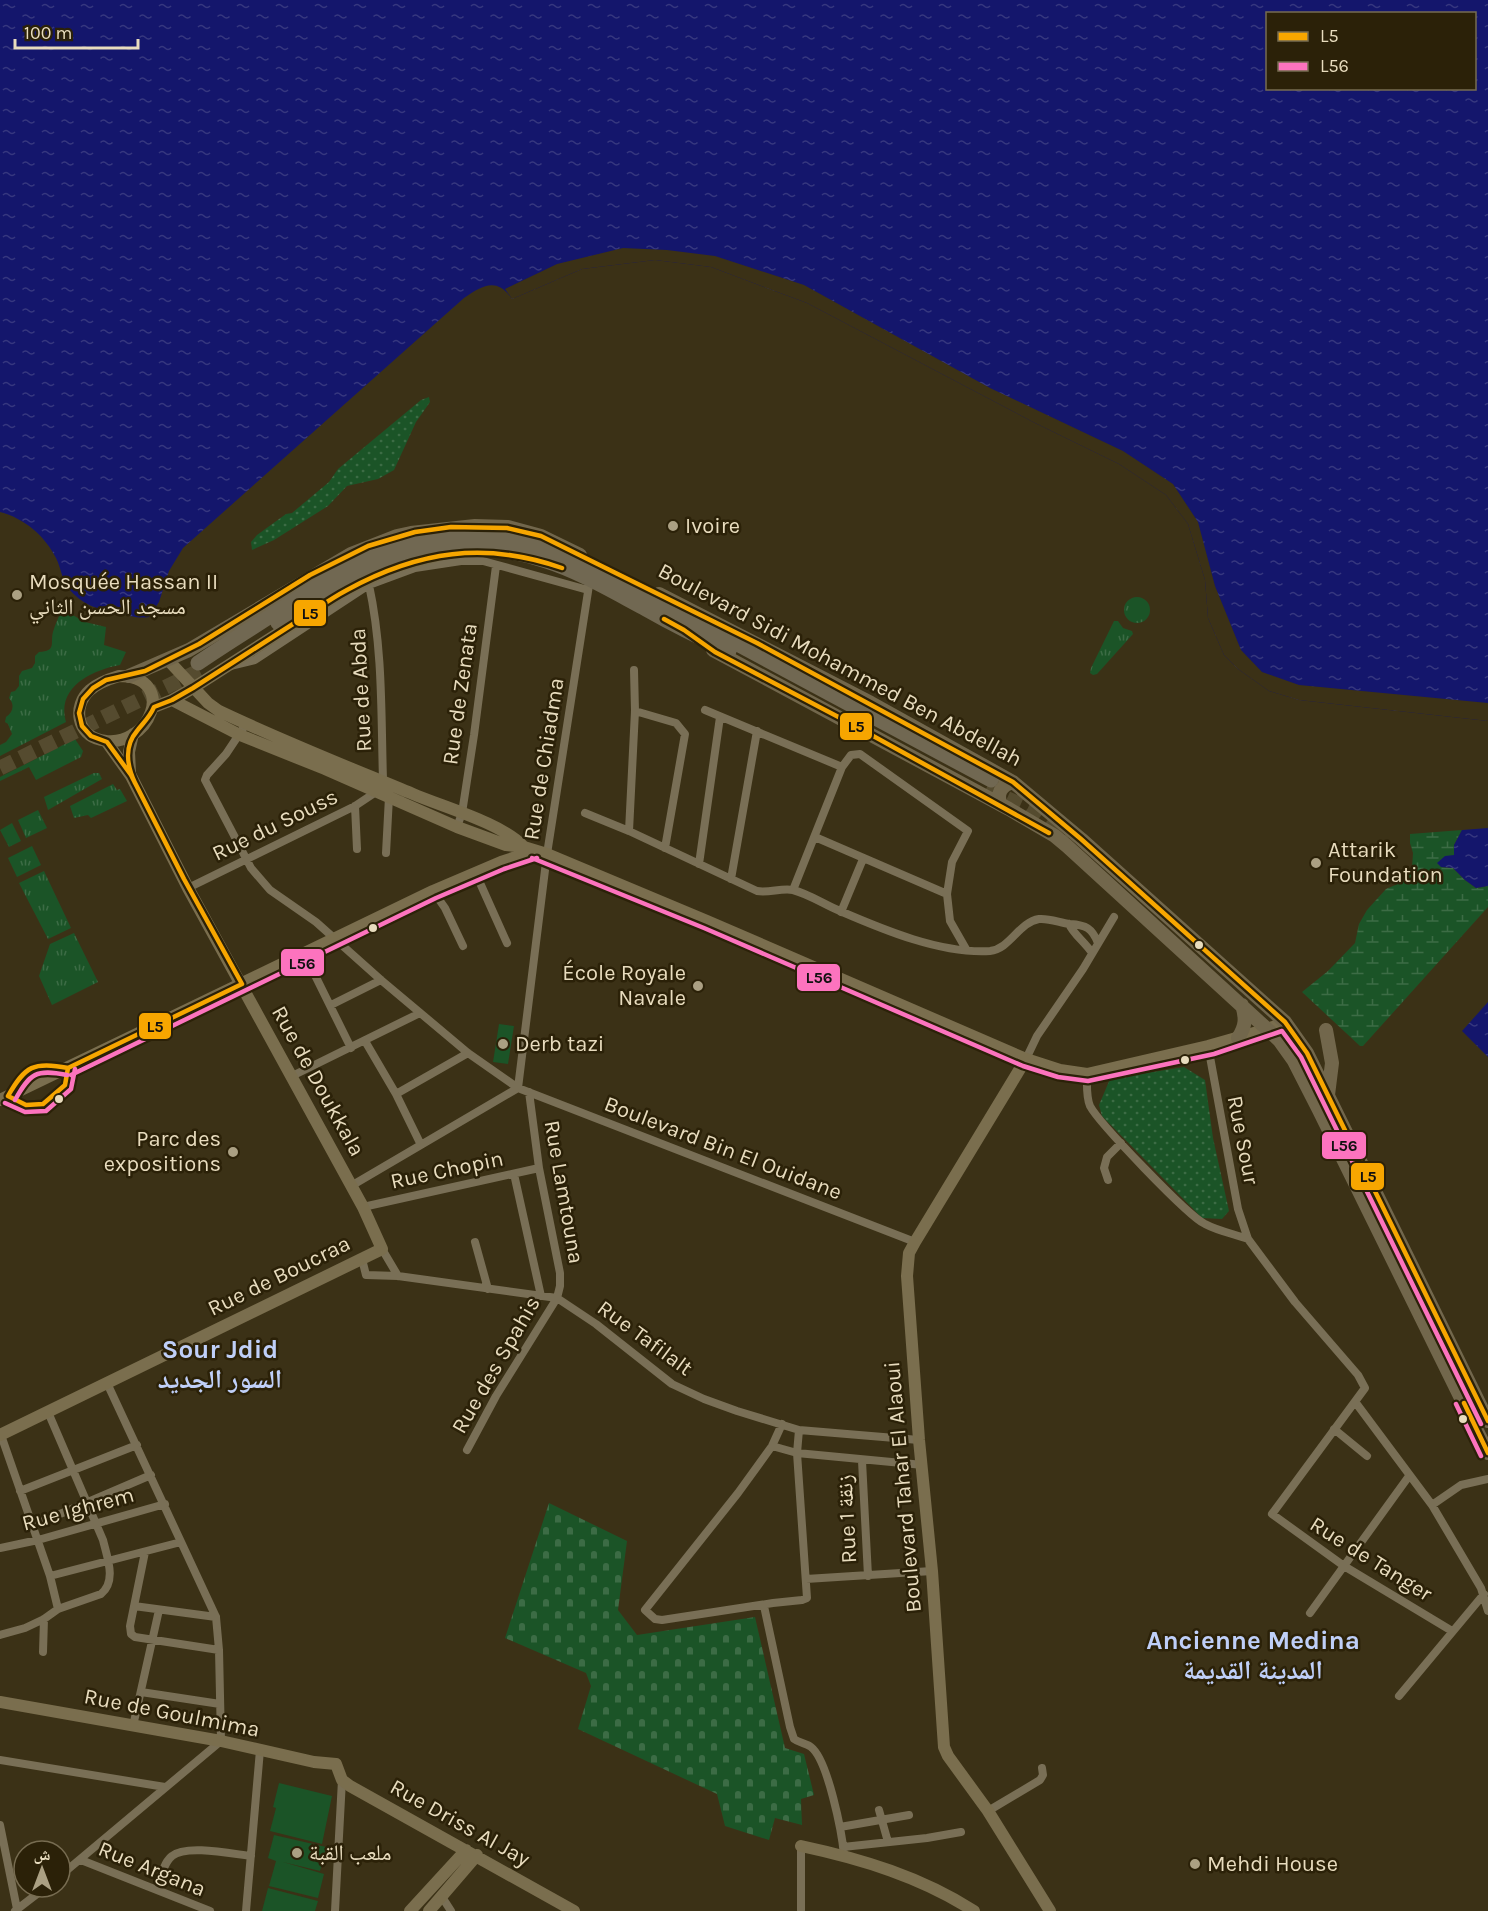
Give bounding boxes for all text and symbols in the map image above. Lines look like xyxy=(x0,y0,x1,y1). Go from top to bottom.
scale bar xyxy=(15,12,138,50)
legend xyxy=(1266,12,1476,90)
text: 100 m xyxy=(24,22,72,44)
text: L5 xyxy=(1320,25,1339,47)
text: L56 xyxy=(1320,55,1349,77)
place label: Ivoire xyxy=(685,513,740,539)
marker: Ivoire xyxy=(666,519,680,533)
street label: Boulevard Sidi Mohammed Ben Abdellah xyxy=(654,558,1026,772)
place label: Mosquée Hassan II مسجد الحسن الثاني xyxy=(29,569,218,624)
marker: Mosquée Hassan II مسجد الحسن الثاني xyxy=(10,588,24,602)
line badge: L5 xyxy=(293,599,327,627)
text: L5 xyxy=(301,604,319,623)
street label: Rue de Zenata xyxy=(437,621,483,767)
street label: Rue de Abda xyxy=(345,628,377,752)
street label: Rue de Chiadma xyxy=(518,676,570,842)
line badge: L5 xyxy=(839,712,873,741)
text: L5 xyxy=(847,717,865,736)
street label: Rue du Souss xyxy=(208,783,342,867)
place label: Attarik Foundation xyxy=(1328,837,1443,888)
marker: Attarik Foundation xyxy=(1309,856,1323,870)
unlabelled marker xyxy=(367,922,379,934)
unlabelled marker xyxy=(1193,939,1205,951)
line badge: L56 xyxy=(280,948,325,977)
text: L56 xyxy=(289,954,315,973)
place label: École Royale Navale xyxy=(562,959,686,1011)
line badge: L56 xyxy=(796,963,841,992)
text: L56 xyxy=(806,968,832,987)
marker: École Royale Navale xyxy=(691,979,705,993)
street label: Rue de Doukkala xyxy=(266,1001,370,1161)
line badge: L5 xyxy=(138,1012,172,1040)
text: L5 xyxy=(146,1017,164,1036)
place label: Derb tazi xyxy=(515,1031,604,1057)
marker: Derb tazi xyxy=(496,1037,510,1051)
unlabelled marker xyxy=(1179,1054,1191,1066)
street label: Boulevard Bin El Ouidane xyxy=(601,1091,845,1205)
unlabelled marker xyxy=(53,1093,65,1105)
street label: Rue Sour xyxy=(1222,1093,1264,1187)
street label: Rue Lamtouna xyxy=(539,1118,589,1266)
place label: Parc des expositions xyxy=(104,1126,221,1177)
line badge: L56 xyxy=(1321,1131,1367,1160)
text: L56 xyxy=(1331,1136,1357,1155)
marker: Parc des expositions xyxy=(226,1145,240,1159)
street label: Rue Chopin xyxy=(388,1145,506,1195)
line badge: L5 xyxy=(1350,1162,1385,1191)
text: L5 xyxy=(1359,1167,1377,1186)
street label: Rue de Boucraa xyxy=(203,1230,355,1322)
street label: Rue des Spahis xyxy=(446,1292,546,1438)
street label: Rue Tafilalt xyxy=(592,1295,698,1381)
district label: Sour Jdid السور الجديد xyxy=(158,1334,282,1395)
street label: Boulevard Tahar El Alaoui xyxy=(879,1360,927,1614)
unlabelled marker xyxy=(1457,1413,1469,1425)
street label: Rue 1 زنقة xyxy=(832,1474,862,1564)
street label: Rue Ighrem xyxy=(19,1482,137,1536)
street label: Rue de Tanger xyxy=(1305,1511,1437,1607)
district label: Ancienne Medina المدينة القديمة xyxy=(1146,1625,1360,1686)
street label: Rue de Goulmima xyxy=(82,1683,262,1743)
street label: Rue Driss Al Jay xyxy=(385,1774,535,1872)
street label: Rue Argana xyxy=(95,1836,209,1902)
north arrow xyxy=(12,1839,72,1899)
place label: ملعب القبة xyxy=(309,1840,392,1866)
text: ش xyxy=(34,1845,51,1864)
marker: ملعب القبة xyxy=(290,1846,304,1860)
place label: Mehdi House xyxy=(1207,1851,1338,1877)
marker: Mehdi House xyxy=(1188,1857,1202,1871)

